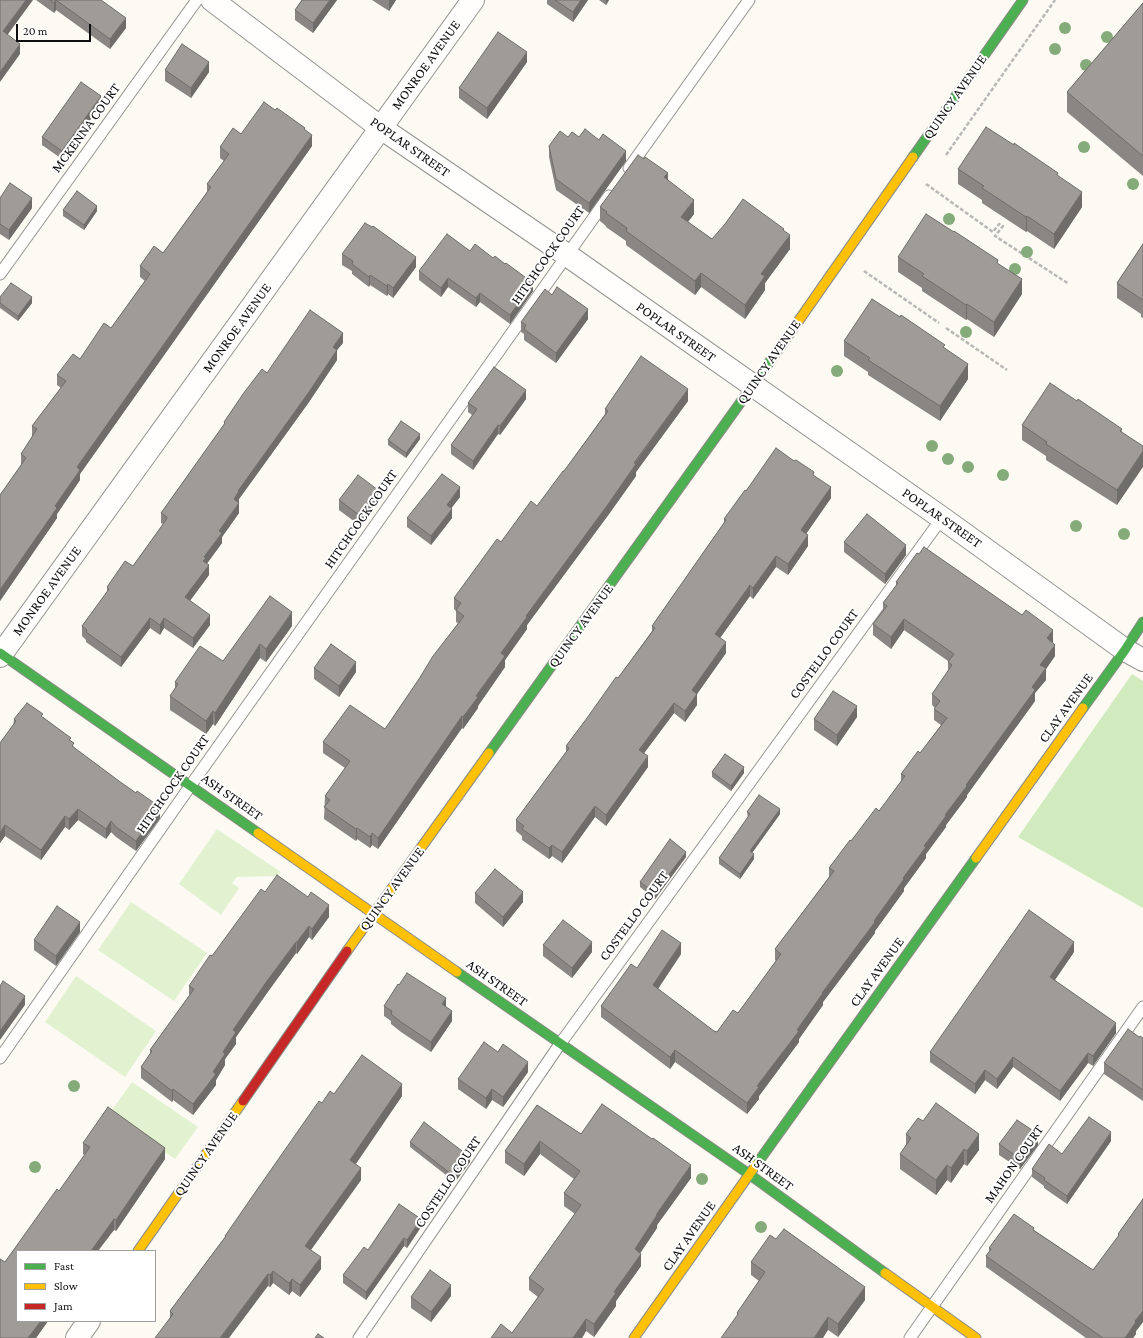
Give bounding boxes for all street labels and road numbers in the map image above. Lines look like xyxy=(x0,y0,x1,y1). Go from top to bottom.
street label: MONROE AVENUE xyxy=(388,17,464,113)
street label: QUINCY AVENUE xyxy=(920,51,990,143)
street label: MCKENNA COURT xyxy=(48,80,124,176)
street label: POPLAR STREET xyxy=(367,113,453,181)
street label: HITCHCOCK COURT xyxy=(508,202,588,308)
street label: MONROE AVENUE xyxy=(199,280,275,376)
street label: POPLAR STREET xyxy=(633,298,719,366)
street label: QUINCY AVENUE xyxy=(734,316,804,408)
street label: HITCHCOCK COURT xyxy=(321,466,401,572)
street label: POPLAR STREET xyxy=(899,484,985,552)
street label: MONROE AVENUE xyxy=(9,543,85,639)
street label: QUINCY AVENUE xyxy=(545,581,617,671)
street label: COSTELLO COURT xyxy=(786,606,862,702)
street label: CLAY AVENUE xyxy=(1035,670,1097,746)
street label: HITCHCOCK COURT xyxy=(133,731,213,837)
street label: ASH STREET xyxy=(198,770,266,824)
street label: QUINCY AVENUE xyxy=(356,844,428,934)
street label: COSTELLO COURT xyxy=(596,868,672,964)
street label: CLAY AVENUE xyxy=(846,934,908,1010)
street label: ASH STREET xyxy=(463,956,531,1010)
street label: QUINCY AVENUE xyxy=(171,1108,241,1200)
street label: MAHON COURT xyxy=(981,1122,1047,1206)
street label: COSTELLO COURT xyxy=(411,1133,485,1231)
street label: ASH STREET xyxy=(729,1139,797,1195)
street label: CLAY AVENUE xyxy=(659,1198,719,1274)

